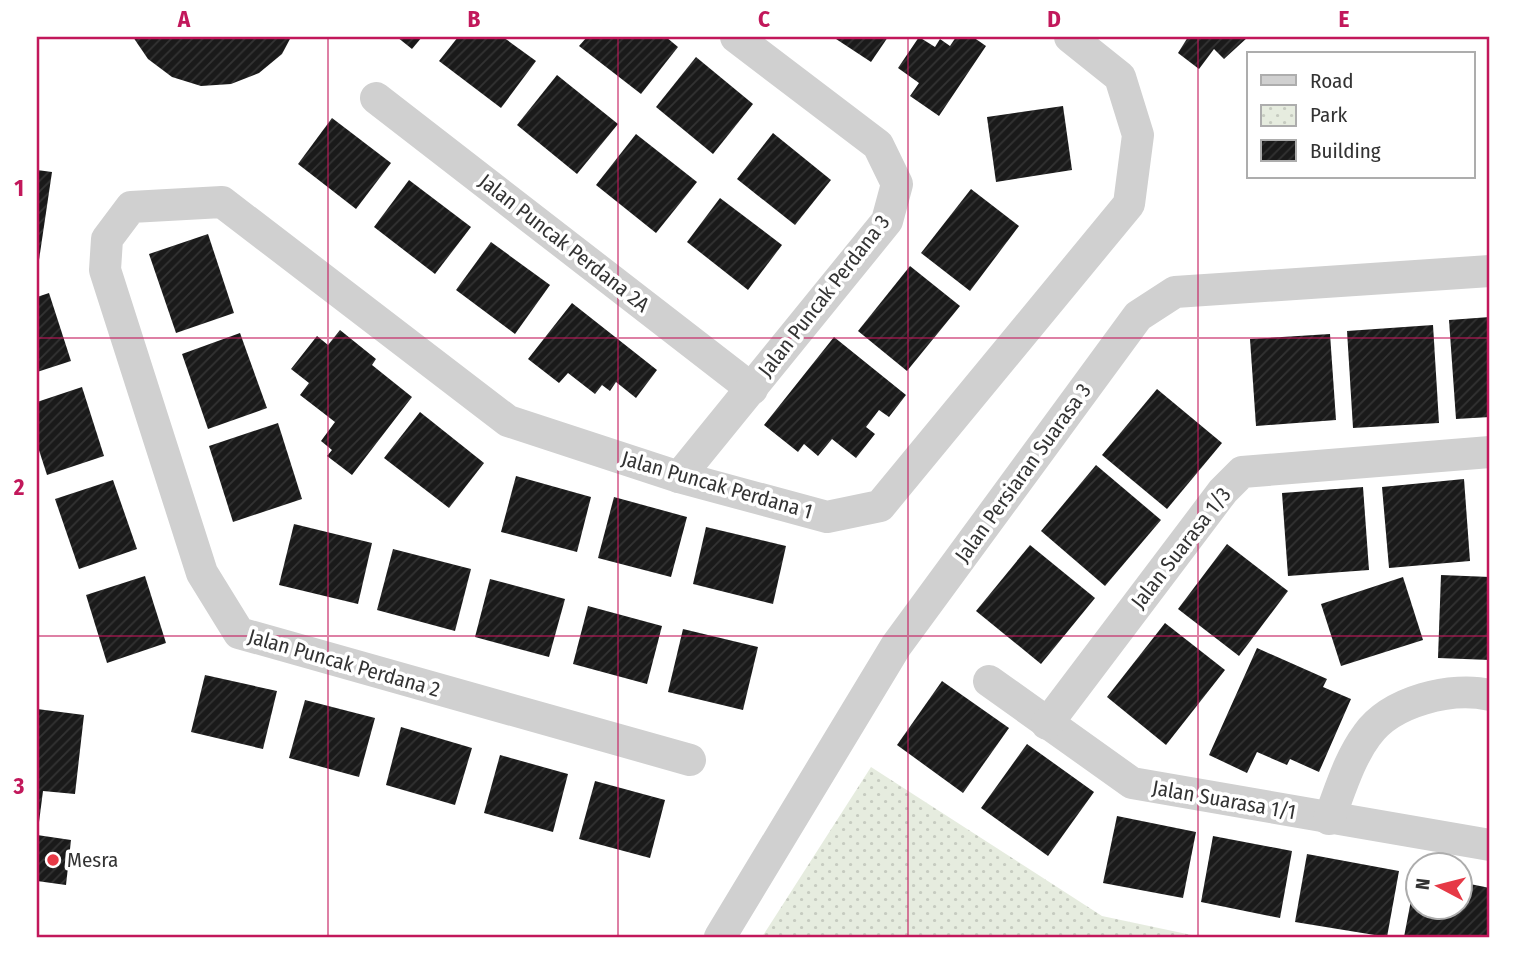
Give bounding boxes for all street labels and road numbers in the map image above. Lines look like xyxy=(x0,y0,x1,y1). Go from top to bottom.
street label: Jalan Puncak Perdana 2A xyxy=(473,168,655,318)
street label: Jalan Puncak Perdana 3 xyxy=(753,210,895,382)
street label: Jalan Persiaran Suarasa 3 xyxy=(949,378,1097,568)
street label: Jalan Puncak Perdana 1 xyxy=(619,445,815,525)
street label: Jalan Suarasa 1/3 xyxy=(1126,482,1236,614)
street label: Jalan Puncak Perdana 2 xyxy=(245,623,443,703)
street label: Jalan Suarasa 1/1 xyxy=(1150,775,1298,825)

